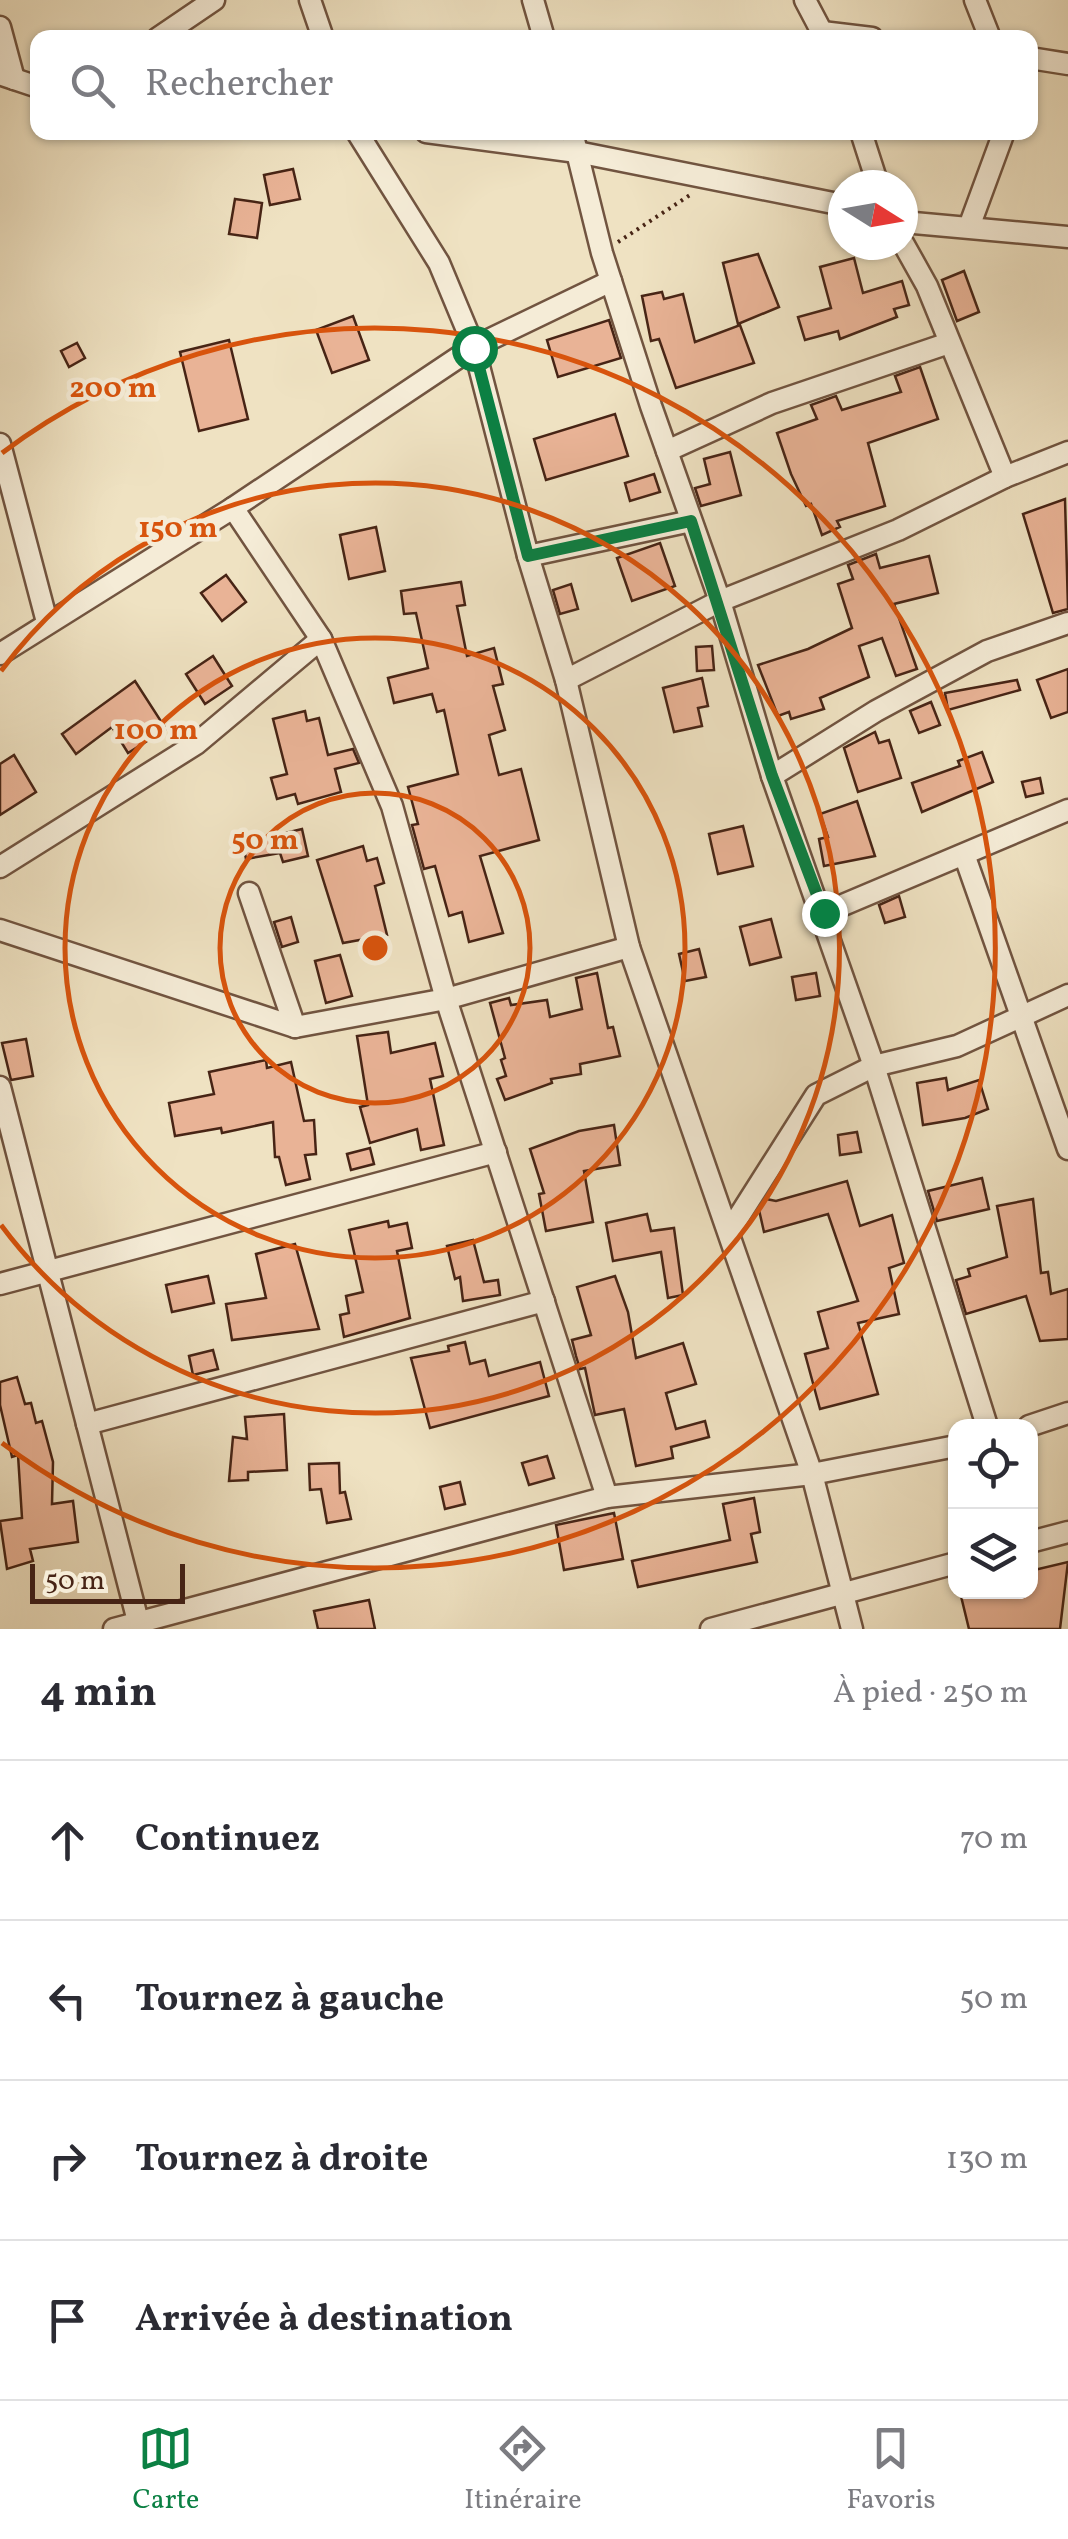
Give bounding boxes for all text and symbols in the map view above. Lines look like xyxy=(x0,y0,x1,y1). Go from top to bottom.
search box xyxy=(30,30,1038,140)
icon: search xyxy=(65,58,120,113)
text: Rechercher xyxy=(145,59,333,112)
north arrow xyxy=(828,170,918,260)
route start xyxy=(452,326,498,372)
text: 200 m xyxy=(69,368,157,410)
text: 150 m xyxy=(138,508,218,550)
text: 100 m xyxy=(114,710,198,752)
text: 50 m xyxy=(231,820,299,862)
route end xyxy=(802,891,848,937)
centre of rings xyxy=(357,930,393,966)
map controls xyxy=(948,1419,1038,1599)
button: locate xyxy=(948,1419,1038,1509)
button: layers xyxy=(948,1509,1038,1599)
scale bar xyxy=(30,1559,185,1604)
text: 50 m xyxy=(45,1562,105,1601)
text: 4 min xyxy=(40,1665,157,1724)
text: À pied · 250 m xyxy=(833,1672,1028,1716)
icon: ahead xyxy=(40,1813,95,1868)
text: Continuez xyxy=(135,1814,320,1867)
text: 70 m xyxy=(960,1818,1028,1862)
icon: left xyxy=(40,1973,95,2028)
text: Tournez à gauche xyxy=(135,1974,444,2027)
text: 50 m xyxy=(959,1978,1028,2022)
icon: right xyxy=(40,2133,95,2188)
text: Tournez à droite xyxy=(135,2134,428,2187)
text: 130 m xyxy=(946,2138,1028,2182)
icon: arrive xyxy=(40,2293,95,2348)
text: Arrivée à destination xyxy=(135,2294,513,2347)
tab: Carte xyxy=(132,2421,199,2520)
tab: Itinéraire xyxy=(464,2421,582,2520)
tab: Favoris xyxy=(847,2421,935,2520)

